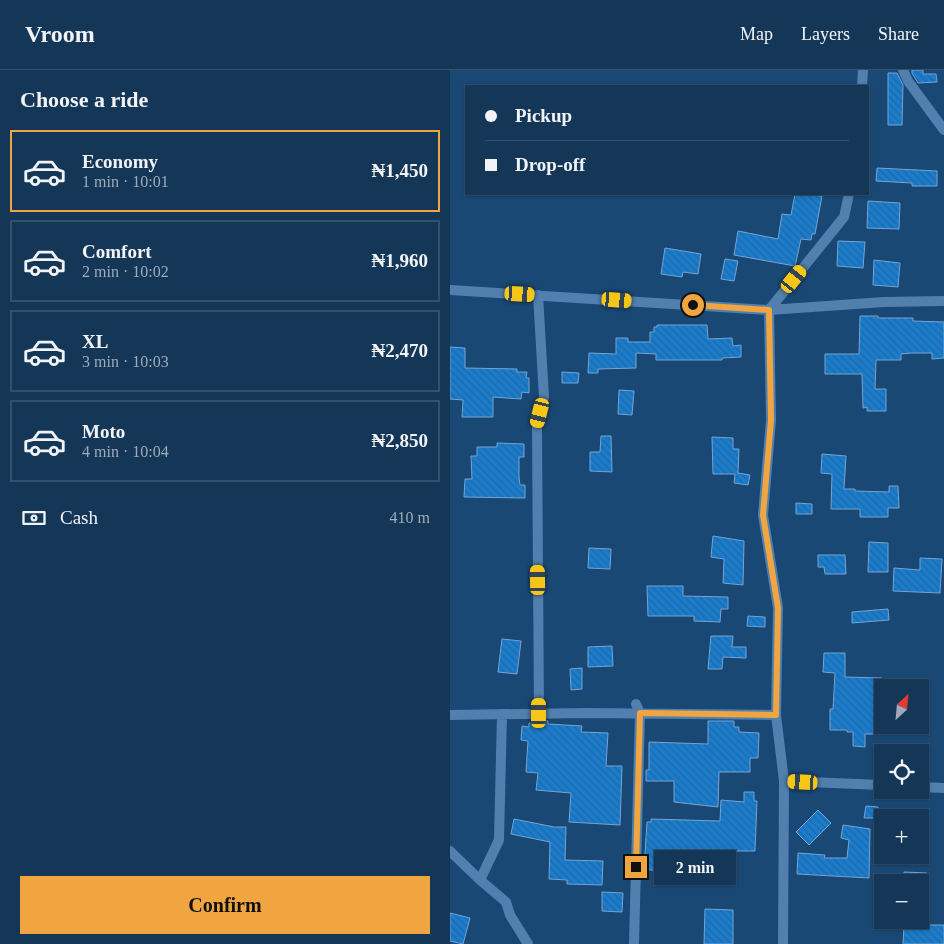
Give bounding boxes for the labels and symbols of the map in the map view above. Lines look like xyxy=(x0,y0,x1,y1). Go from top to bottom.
car xyxy=(778,263,809,295)
car xyxy=(504,286,535,302)
car xyxy=(601,291,632,309)
route start xyxy=(682,294,704,316)
car xyxy=(529,397,550,429)
car xyxy=(530,565,545,595)
north arrow xyxy=(874,679,929,734)
car xyxy=(531,698,546,728)
car xyxy=(787,774,818,790)
callout: 2 min xyxy=(654,850,736,884)
route end xyxy=(625,856,647,878)

